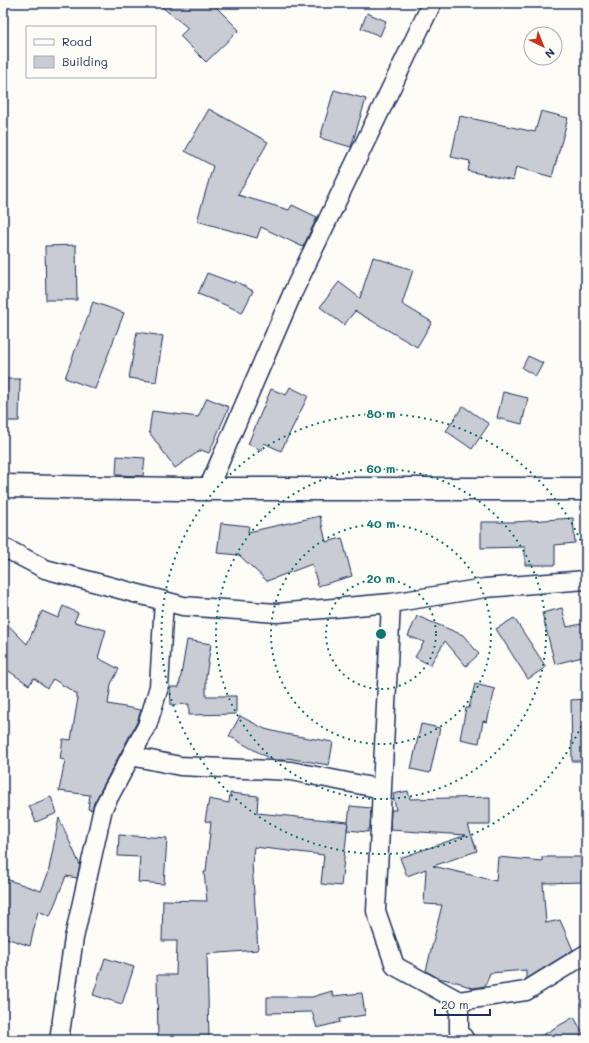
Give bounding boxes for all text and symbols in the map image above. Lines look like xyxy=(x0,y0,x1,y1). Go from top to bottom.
legend xyxy=(26,26,156,78)
north arrow xyxy=(523,26,563,66)
text: Road xyxy=(62,33,92,49)
text: N xyxy=(542,45,558,62)
text: Building xyxy=(62,53,108,69)
text: 80 m xyxy=(366,405,396,421)
text: 60 m xyxy=(367,460,395,476)
text: 40 m xyxy=(366,515,396,531)
text: 20 m xyxy=(367,570,395,586)
centre of rings xyxy=(374,627,388,641)
scale bar xyxy=(435,991,490,1017)
text: 20 m xyxy=(441,996,469,1012)

